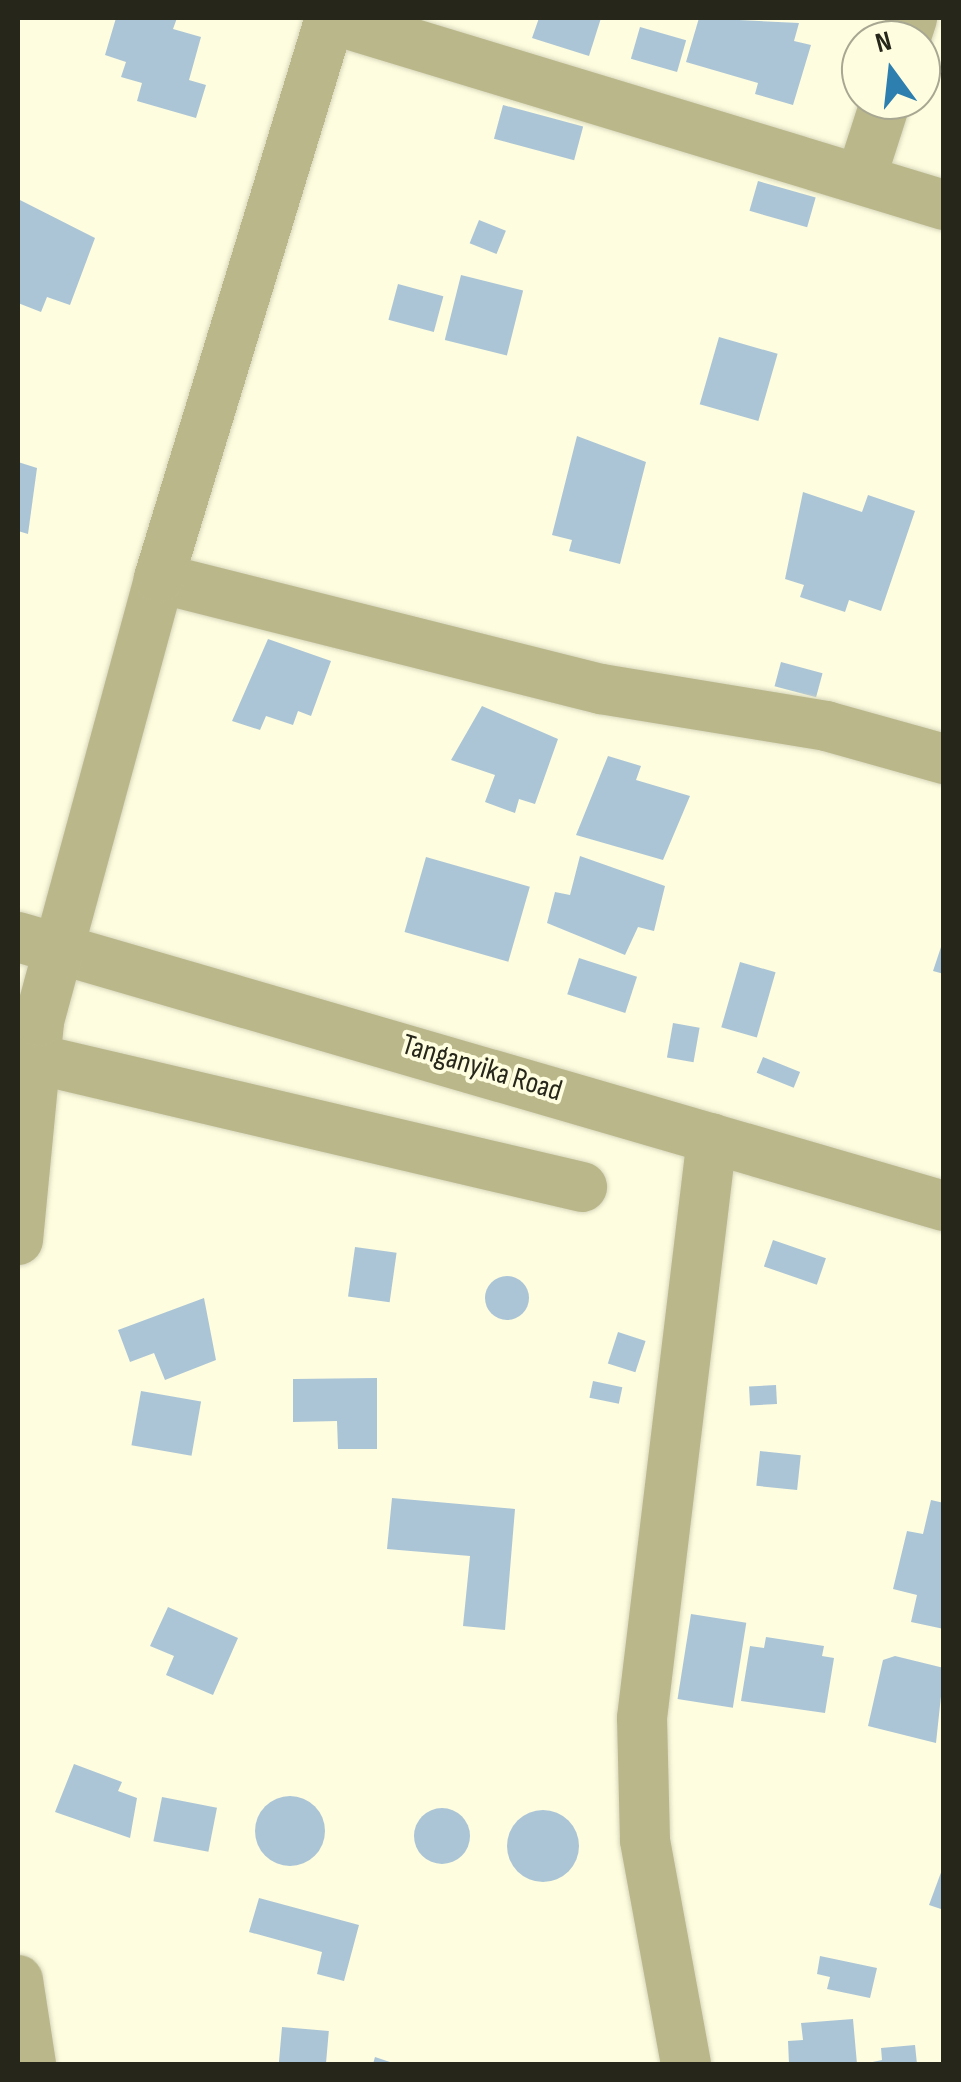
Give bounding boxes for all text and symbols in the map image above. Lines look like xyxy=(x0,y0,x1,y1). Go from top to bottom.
north arrow xyxy=(841,20,941,120)
text: N xyxy=(872,25,895,60)
street label: Tanganyika Road xyxy=(398,1027,566,1109)

